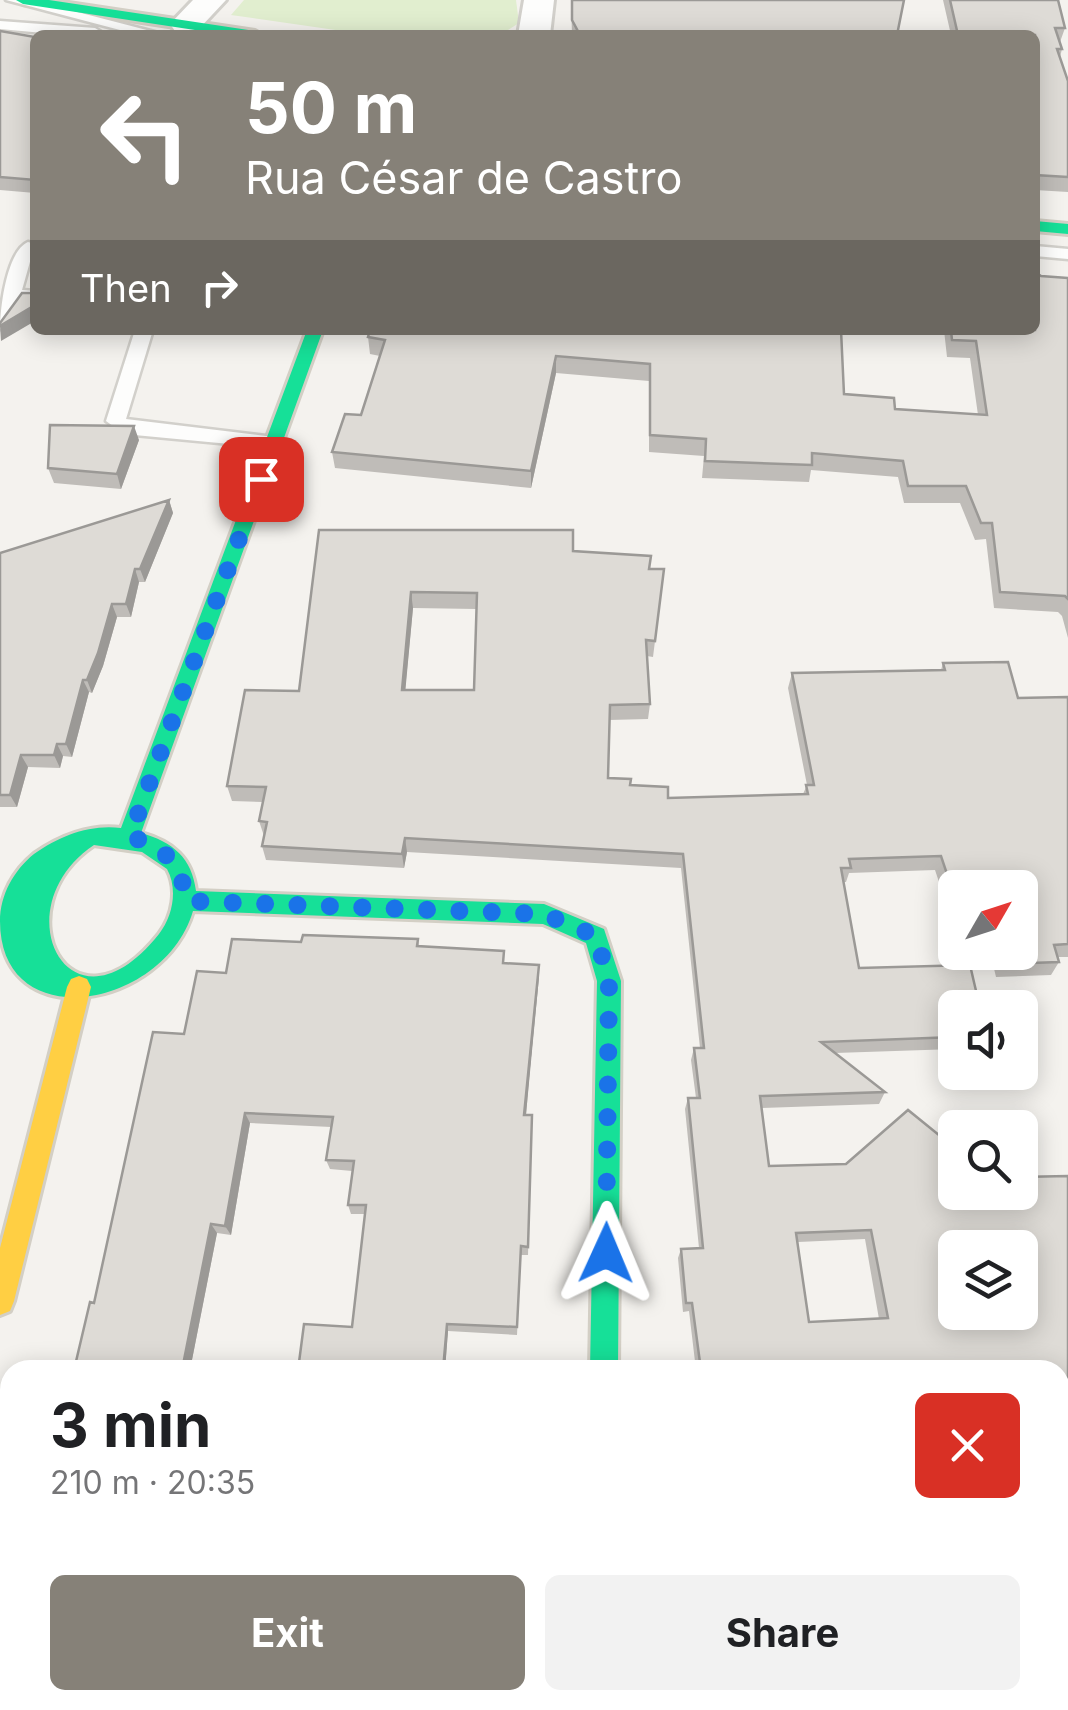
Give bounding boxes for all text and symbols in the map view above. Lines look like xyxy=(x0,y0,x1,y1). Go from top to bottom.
text: 50 m xyxy=(245,65,417,150)
icon: left xyxy=(80,70,210,200)
text: Rua César de Castro xyxy=(245,150,682,205)
icon: right xyxy=(192,260,247,315)
text: Then xyxy=(80,265,172,311)
pin xyxy=(219,437,304,522)
icon: arrive xyxy=(234,452,289,507)
north arrow xyxy=(938,870,1038,970)
map controls xyxy=(938,870,1038,1330)
button: sound xyxy=(938,990,1038,1090)
button: search xyxy=(938,1110,1038,1210)
position arrow xyxy=(554,1201,658,1305)
button: layers xyxy=(938,1230,1038,1330)
text: 3 min xyxy=(50,1389,211,1461)
button: close xyxy=(915,1393,1020,1498)
text: 210 m · 20:35 xyxy=(50,1463,255,1502)
button: Exit xyxy=(50,1575,525,1690)
button: Share xyxy=(545,1575,1020,1690)

